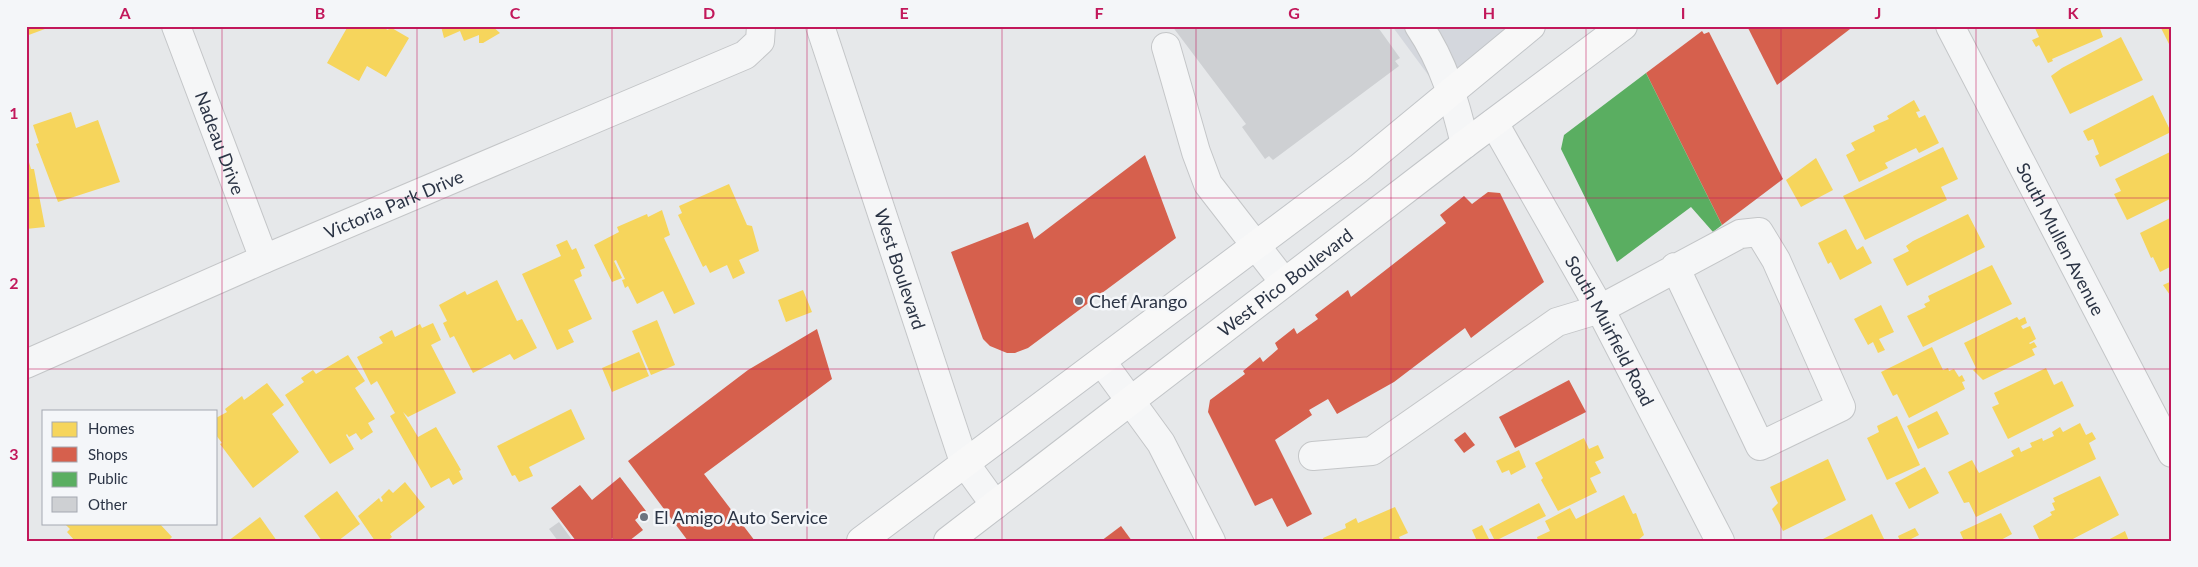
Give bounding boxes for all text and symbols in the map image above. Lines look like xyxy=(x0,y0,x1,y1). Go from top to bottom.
text: A xyxy=(118,3,131,22)
text: B xyxy=(315,3,325,22)
text: C xyxy=(510,3,521,22)
text: D xyxy=(703,3,715,22)
text: E xyxy=(899,3,909,22)
text: F xyxy=(1094,3,1104,22)
text: G xyxy=(1288,3,1300,22)
text: H xyxy=(1483,3,1495,22)
text: I xyxy=(1681,3,1685,22)
text: J xyxy=(1875,3,1881,22)
text: K xyxy=(2068,3,2080,22)
street label: Nadeau Drive xyxy=(191,88,250,198)
text: 1 xyxy=(9,103,19,122)
street label: South Mullen Avenue xyxy=(2012,159,2110,319)
street label: Victoria Park Drive xyxy=(321,165,467,243)
street label: West Boulevard xyxy=(870,206,930,332)
street label: West Pico Boulevard xyxy=(1213,223,1357,341)
street label: South Muirfield Road xyxy=(1561,252,1659,410)
text: 2 xyxy=(9,273,19,292)
place label: Chef Arango xyxy=(1089,290,1187,312)
marker: Chef Arango xyxy=(1073,295,1085,307)
legend xyxy=(42,410,218,524)
text: Homes xyxy=(88,419,134,437)
text: 3 xyxy=(9,444,19,463)
text: Shops xyxy=(88,445,128,463)
text: Public xyxy=(88,469,128,487)
text: Other xyxy=(88,495,128,513)
place label: El Amigo Auto Service xyxy=(654,506,828,528)
marker: El Amigo Auto Service xyxy=(638,511,650,523)

